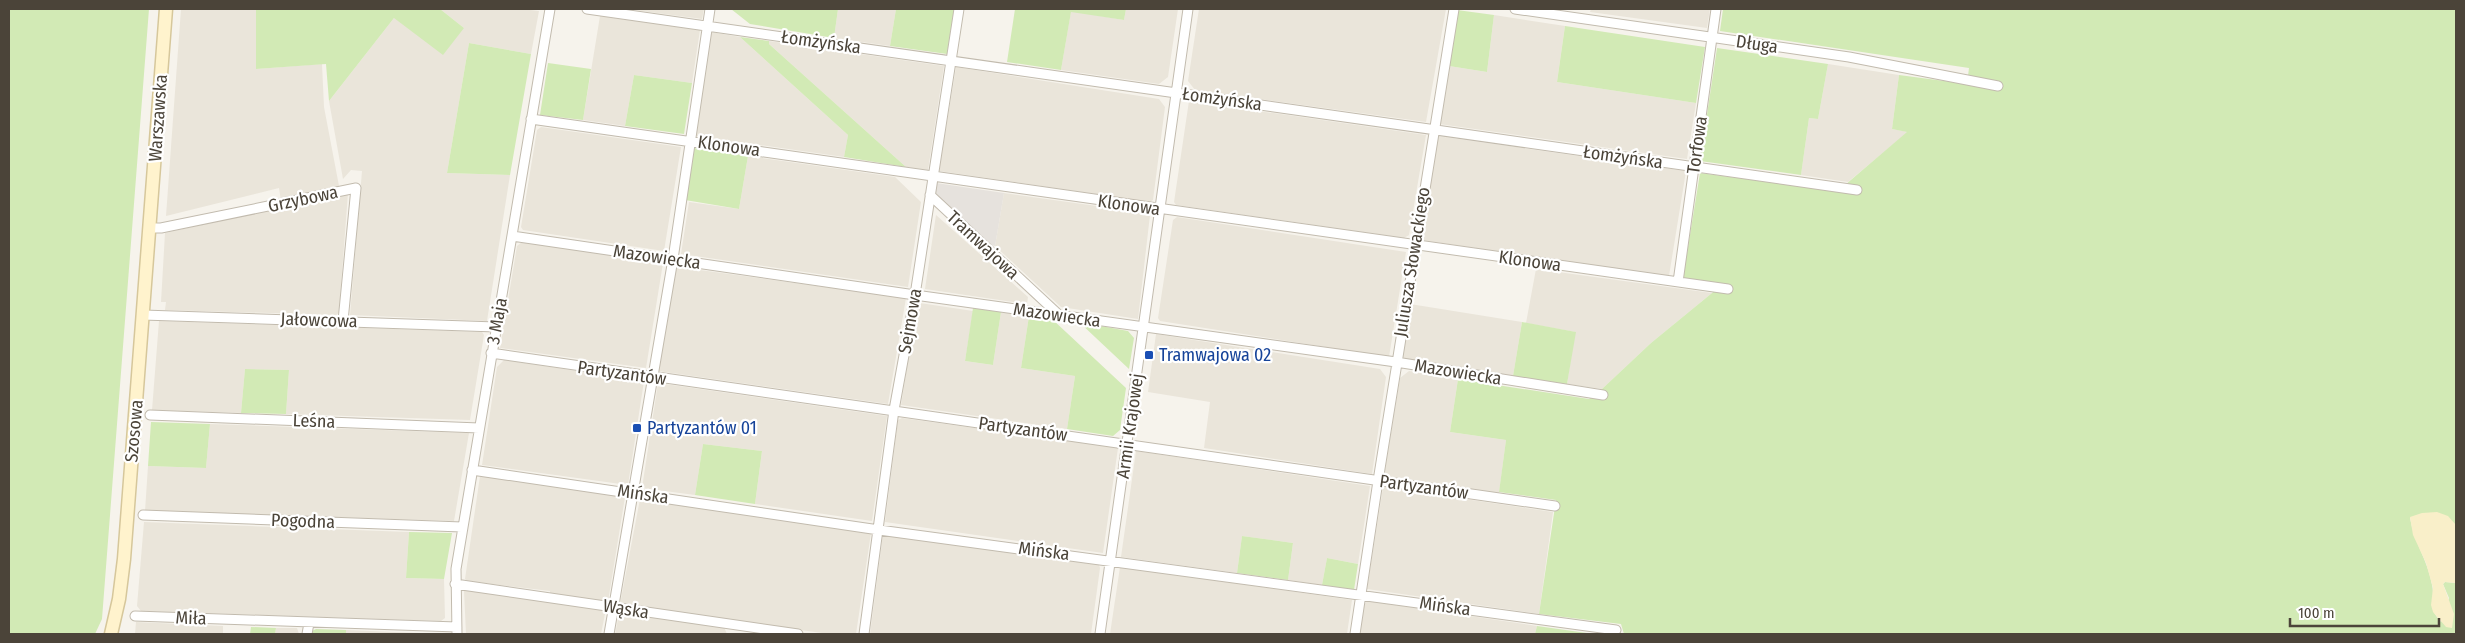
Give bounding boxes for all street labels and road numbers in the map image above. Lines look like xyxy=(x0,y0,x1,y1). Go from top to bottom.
street label: Łomżyńska xyxy=(780,26,863,59)
street label: Długa xyxy=(1735,30,1780,58)
street label: Warszawska xyxy=(144,73,172,162)
street label: Łomżyńska xyxy=(1181,83,1264,116)
street label: Torfowa xyxy=(1682,114,1712,175)
street label: Klonowa xyxy=(696,131,762,161)
street label: Łomżyńska xyxy=(1582,141,1665,174)
street label: Grzybowa xyxy=(266,181,340,217)
street label: Juliusza Słowackiego xyxy=(1389,185,1435,339)
street label: Klonowa xyxy=(1096,190,1162,220)
street label: Tramwajowa xyxy=(942,206,1024,284)
street label: Mazowiecka xyxy=(612,240,702,274)
street label: Klonowa xyxy=(1497,246,1563,276)
street label: Sejmowa xyxy=(893,286,927,355)
street label: 3 Maja xyxy=(482,296,512,346)
street label: Mazowiecka xyxy=(1012,298,1102,332)
street label: Jałowcowa xyxy=(280,308,358,332)
street label: Mazowiecka xyxy=(1413,354,1503,390)
street label: Partyzantów xyxy=(576,356,668,390)
street label: Armii Krajowej xyxy=(1112,372,1148,480)
street label: Szosowa xyxy=(120,399,148,463)
street label: Leśna xyxy=(292,409,336,433)
street label: Partyzantów xyxy=(977,412,1069,446)
street label: Partyzantów xyxy=(1378,470,1470,504)
street label: Mińska xyxy=(616,480,670,508)
street label: Pogodna xyxy=(271,509,336,533)
street label: Mińska xyxy=(1017,537,1071,565)
street label: Mińska xyxy=(1418,592,1472,620)
street label: Wąska xyxy=(601,595,651,624)
street label: Miła xyxy=(175,606,207,630)

